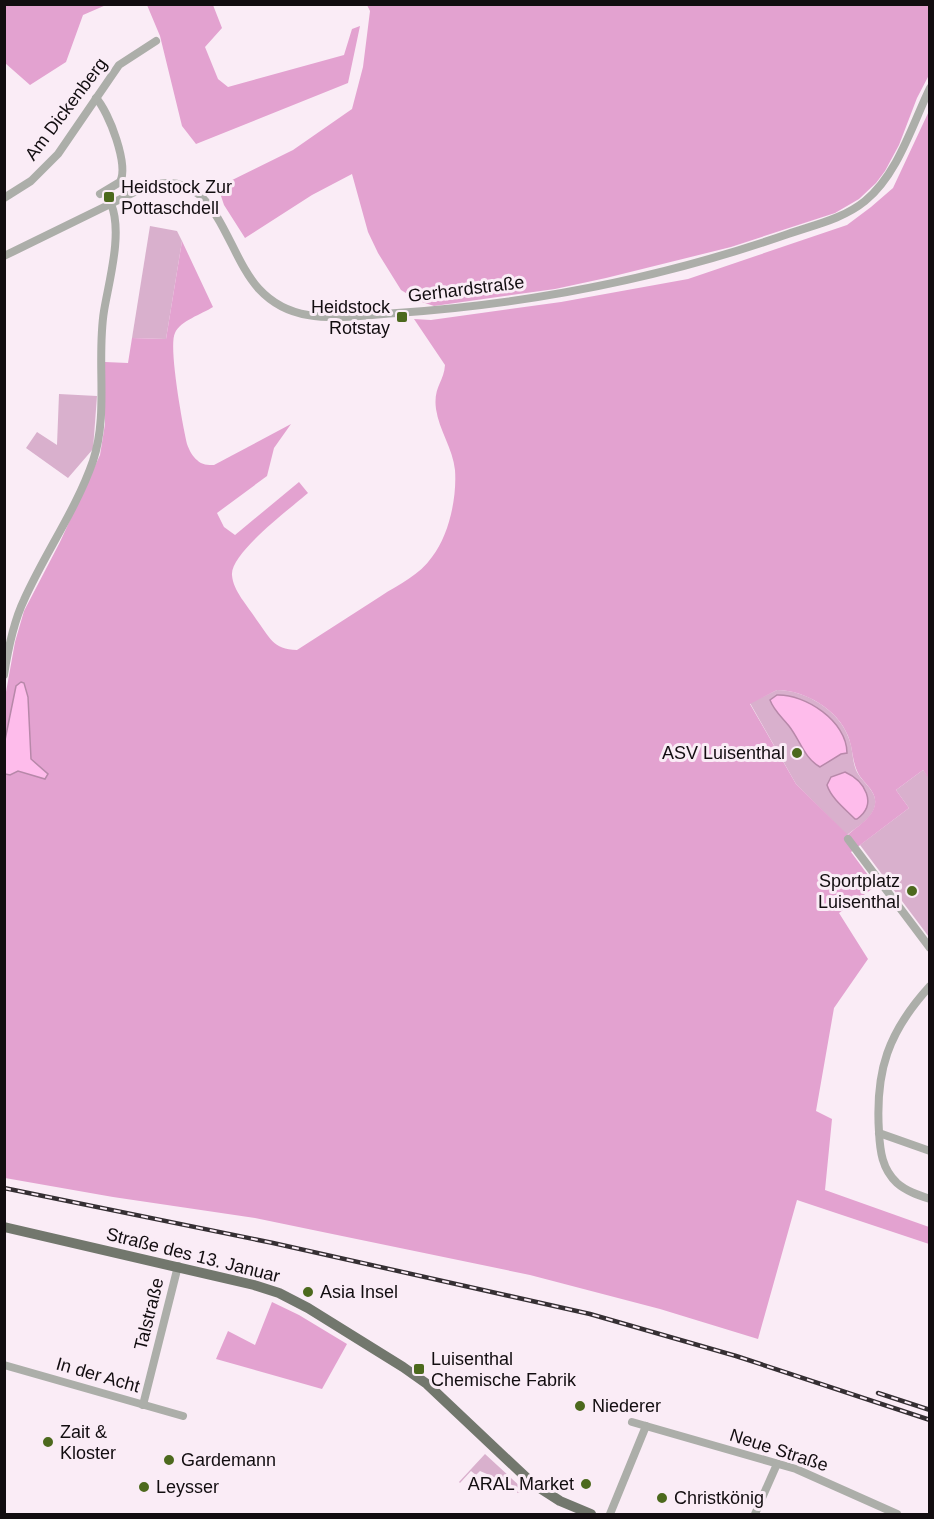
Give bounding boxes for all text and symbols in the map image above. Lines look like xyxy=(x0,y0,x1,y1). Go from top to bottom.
street label: Am Dickenberg xyxy=(21,54,111,164)
place label: Heidstock Zur Pottaschdell xyxy=(121,177,232,218)
marker: Heidstock Zur Pottaschdell xyxy=(102,190,116,204)
street label: Gerhardstraße xyxy=(407,272,525,306)
place label: Heidstock Rotstay xyxy=(311,297,391,338)
marker: Heidstock Rotstay xyxy=(395,310,409,324)
place label: ASV Luisenthal xyxy=(662,743,785,763)
marker: ASV Luisenthal xyxy=(790,746,804,760)
place label: Sportplatz Luisenthal xyxy=(818,871,900,912)
marker: Sportplatz Luisenthal xyxy=(905,884,919,898)
street label: Straße des 13. Januar xyxy=(104,1224,282,1286)
street label: Talstraße xyxy=(130,1276,168,1352)
place label: Asia Insel xyxy=(320,1282,398,1302)
marker: Asia Insel xyxy=(301,1285,315,1299)
place label: Luisenthal Chemische Fabrik xyxy=(431,1349,577,1390)
street label: In der Acht xyxy=(54,1354,142,1396)
marker: Luisenthal Chemische Fabrik xyxy=(412,1362,426,1376)
place label: Niederer xyxy=(592,1396,661,1416)
marker: Niederer xyxy=(573,1399,587,1413)
place label: Zait & Kloster xyxy=(60,1422,116,1463)
street label: Neue Straße xyxy=(727,1425,831,1475)
marker: Zait & Kloster xyxy=(41,1435,55,1449)
place label: Gardemann xyxy=(181,1450,276,1470)
marker: Gardemann xyxy=(162,1453,176,1467)
place label: ARAL Market xyxy=(468,1474,574,1494)
place label: Leysser xyxy=(156,1477,219,1497)
marker: ARAL Market xyxy=(579,1477,593,1491)
marker: Leysser xyxy=(137,1480,151,1494)
place label: Christkönig xyxy=(674,1488,764,1508)
marker: Christkönig xyxy=(655,1491,669,1505)

